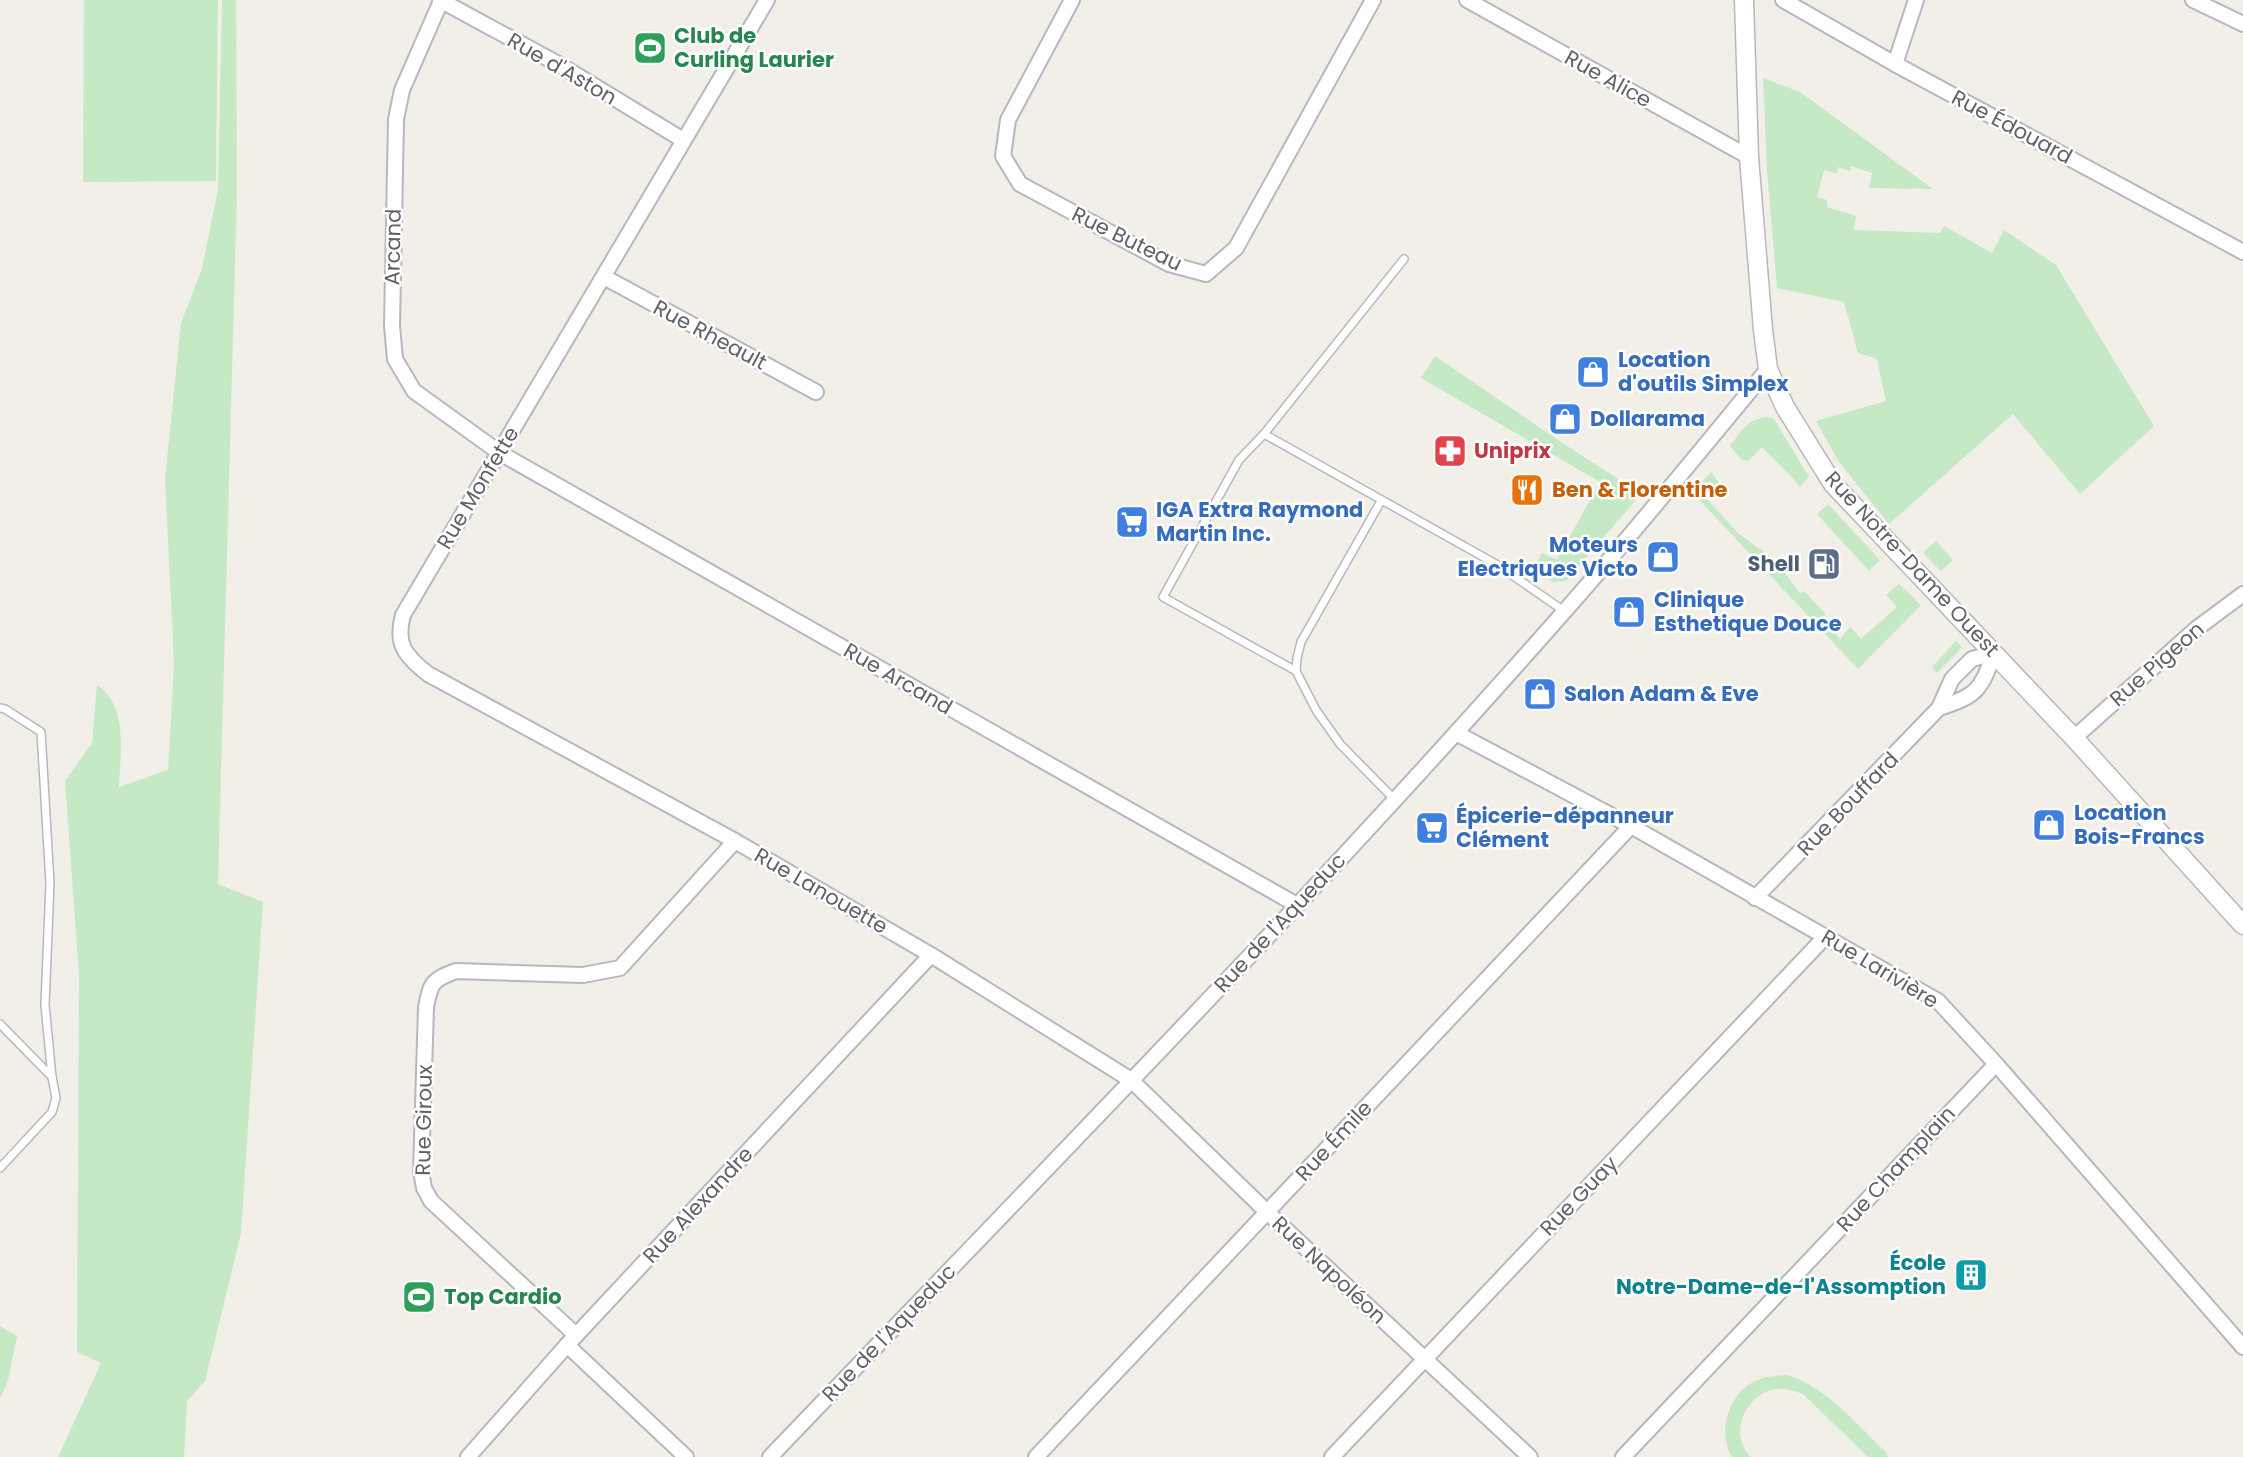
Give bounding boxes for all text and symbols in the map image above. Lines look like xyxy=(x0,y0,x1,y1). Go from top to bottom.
place label: Club de Curling Laurier xyxy=(674,21,834,74)
street label: Rue d'Aston xyxy=(502,26,622,112)
sports icon: Club de Curling Laurier xyxy=(631,29,669,67)
street label: Rue Alice xyxy=(1560,43,1657,114)
street label: Rue Édouard xyxy=(1947,83,2078,171)
street label: Rue Buteau xyxy=(1067,199,1187,278)
street label: Arcand xyxy=(377,208,408,286)
street label: Rue Rheault xyxy=(648,293,772,377)
place label: Location d'outils Simplex xyxy=(1618,345,1789,398)
shop icon: Location d'outils Simplex xyxy=(1574,353,1612,391)
shop icon: Dollarama xyxy=(1546,400,1584,438)
place label: Dollarama xyxy=(1590,404,1705,433)
street label: Rue Monfette xyxy=(430,421,526,554)
pharmacy icon: Uniprix xyxy=(1431,432,1469,470)
place label: Uniprix xyxy=(1474,436,1552,465)
street label: Rue Notre-Dame Ouest xyxy=(1819,465,2006,663)
restaurant icon: Ben & Florentine xyxy=(1508,471,1546,509)
place label: Ben & Florentine xyxy=(1552,475,1728,504)
place label: IGA Extra Raymond Martin Inc. xyxy=(1156,495,1363,548)
supermarket icon: IGA Extra Raymond Martin Inc. xyxy=(1113,503,1151,541)
place label: Moteurs Electriques Victo xyxy=(1457,530,1638,583)
shop icon: Moteurs Electriques Victo xyxy=(1644,538,1682,576)
fuel station icon: Shell xyxy=(1805,545,1843,583)
place label: Shell xyxy=(1748,549,1800,578)
place label: Clinique Esthetique Douce xyxy=(1654,585,1842,638)
shop icon: Clinique Esthetique Douce xyxy=(1610,593,1648,631)
street label: Rue Pigeon xyxy=(2103,615,2210,713)
street label: Rue Arcand xyxy=(838,636,958,721)
shop icon: Salon Adam & Eve xyxy=(1521,675,1559,713)
place label: Salon Adam & Eve xyxy=(1564,679,1759,708)
street label: Rue Bouffard xyxy=(1790,745,1905,862)
place label: Location Bois-Francs xyxy=(2074,798,2205,851)
place label: Épicerie-dépanneur Clément xyxy=(1456,801,1674,854)
shop icon: Location Bois-Francs xyxy=(2030,806,2068,844)
supermarket icon: Épicerie-dépanneur Clément xyxy=(1413,809,1451,847)
street label: Rue Lanouette xyxy=(749,841,893,941)
street label: Rue de l'Aqueduc xyxy=(1207,846,1352,999)
street label: Rue Larivière xyxy=(1816,922,1944,1015)
street label: Rue Giroux xyxy=(408,1064,439,1176)
street label: Rue Émile xyxy=(1289,1094,1379,1187)
street label: Rue Champlain xyxy=(1830,1099,1962,1238)
street label: Rue Alexandre xyxy=(636,1140,759,1269)
street label: Rue Guay xyxy=(1533,1149,1624,1242)
street label: Rue Napoléon xyxy=(1266,1209,1393,1330)
place label: École Notre-Dame-de-l'Assomption xyxy=(1616,1248,1946,1301)
building icon: École Notre-Dame-de-l'Assomption xyxy=(1952,1256,1990,1294)
street label: Rue de l'Aqueduc xyxy=(815,1257,962,1408)
sports icon: Top Cardio xyxy=(400,1278,438,1316)
place label: Top Cardio xyxy=(444,1282,562,1311)

